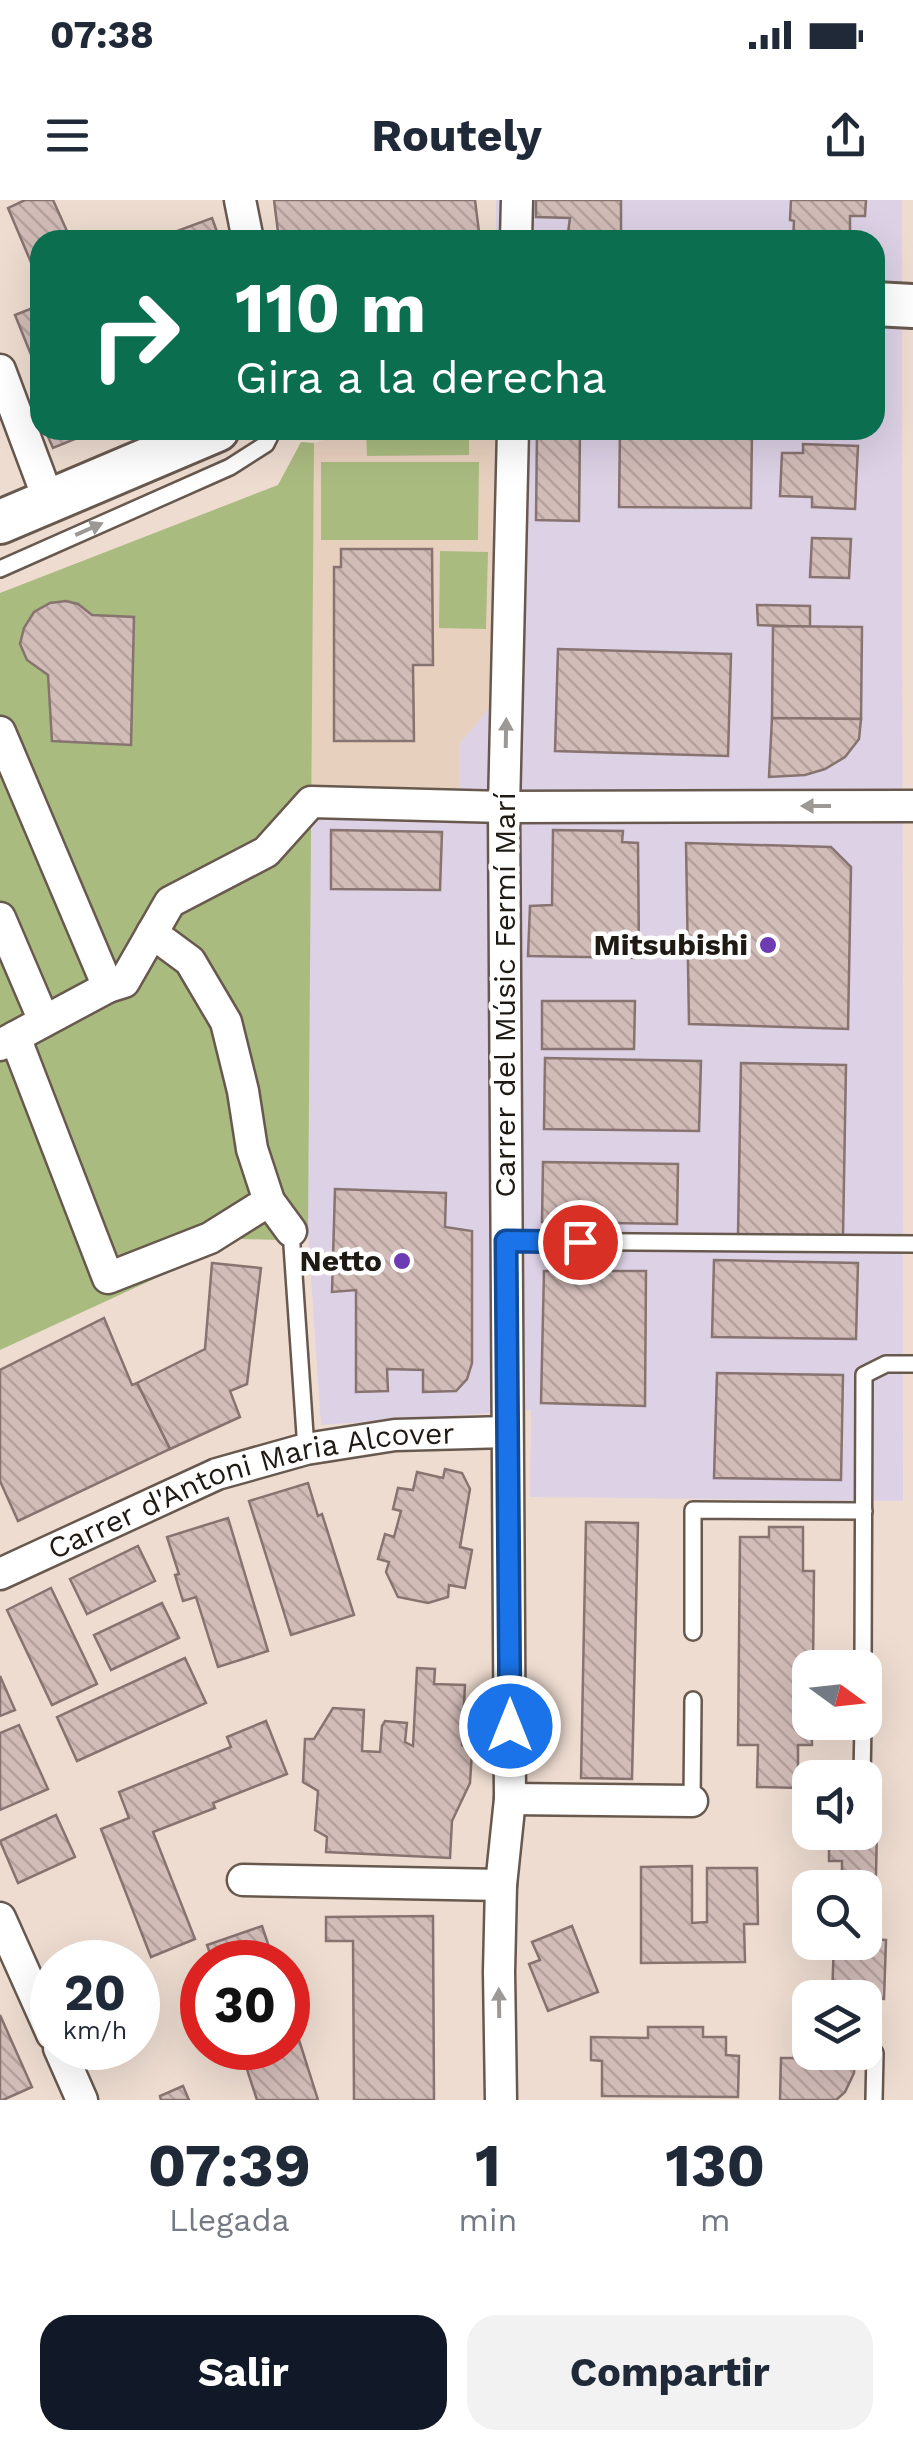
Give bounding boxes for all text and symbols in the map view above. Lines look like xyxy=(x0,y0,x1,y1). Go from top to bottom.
text: 07:38 xyxy=(50,13,154,57)
icon: menu xyxy=(40,108,95,163)
icon: share xyxy=(818,108,873,163)
text: Routely xyxy=(371,109,542,162)
text: 110 m xyxy=(235,267,426,349)
icon: right xyxy=(70,270,200,400)
text: Gira a la derecha xyxy=(235,351,607,404)
one-way arrow xyxy=(74,521,104,537)
one-way arrow xyxy=(498,717,514,749)
street label: Carrer del Músic Fermí Marí xyxy=(487,792,522,1198)
one-way arrow xyxy=(799,798,831,814)
place label: Mitsubishi xyxy=(593,927,748,962)
marker: Mitsubishi xyxy=(757,934,779,956)
pin xyxy=(538,1200,623,1285)
icon: arrive xyxy=(553,1215,608,1270)
place label: Netto xyxy=(300,1243,382,1278)
marker: Netto xyxy=(391,1250,413,1272)
street label: Carrer d'Antoni Maria Alcover xyxy=(42,1415,455,1566)
north arrow xyxy=(792,1650,882,1740)
map controls xyxy=(792,1650,882,2070)
position arrow xyxy=(458,1674,562,1778)
button: sound xyxy=(792,1760,882,1850)
button: search xyxy=(792,1870,882,1960)
speed limit sign: 30 xyxy=(180,1940,310,2070)
text: 20 xyxy=(64,1963,126,2022)
button: layers xyxy=(792,1980,882,2070)
one-way arrow xyxy=(491,1986,507,2018)
text: km/h xyxy=(63,2016,127,2045)
text: 07:39 xyxy=(148,2130,311,2201)
text: 1 xyxy=(475,2130,501,2201)
text: 130 xyxy=(665,2130,765,2201)
text: Llegada xyxy=(169,2201,290,2239)
text: min xyxy=(459,2201,517,2239)
text: m xyxy=(700,2201,730,2239)
button: Salir xyxy=(40,2315,447,2430)
button: Compartir xyxy=(467,2315,873,2430)

